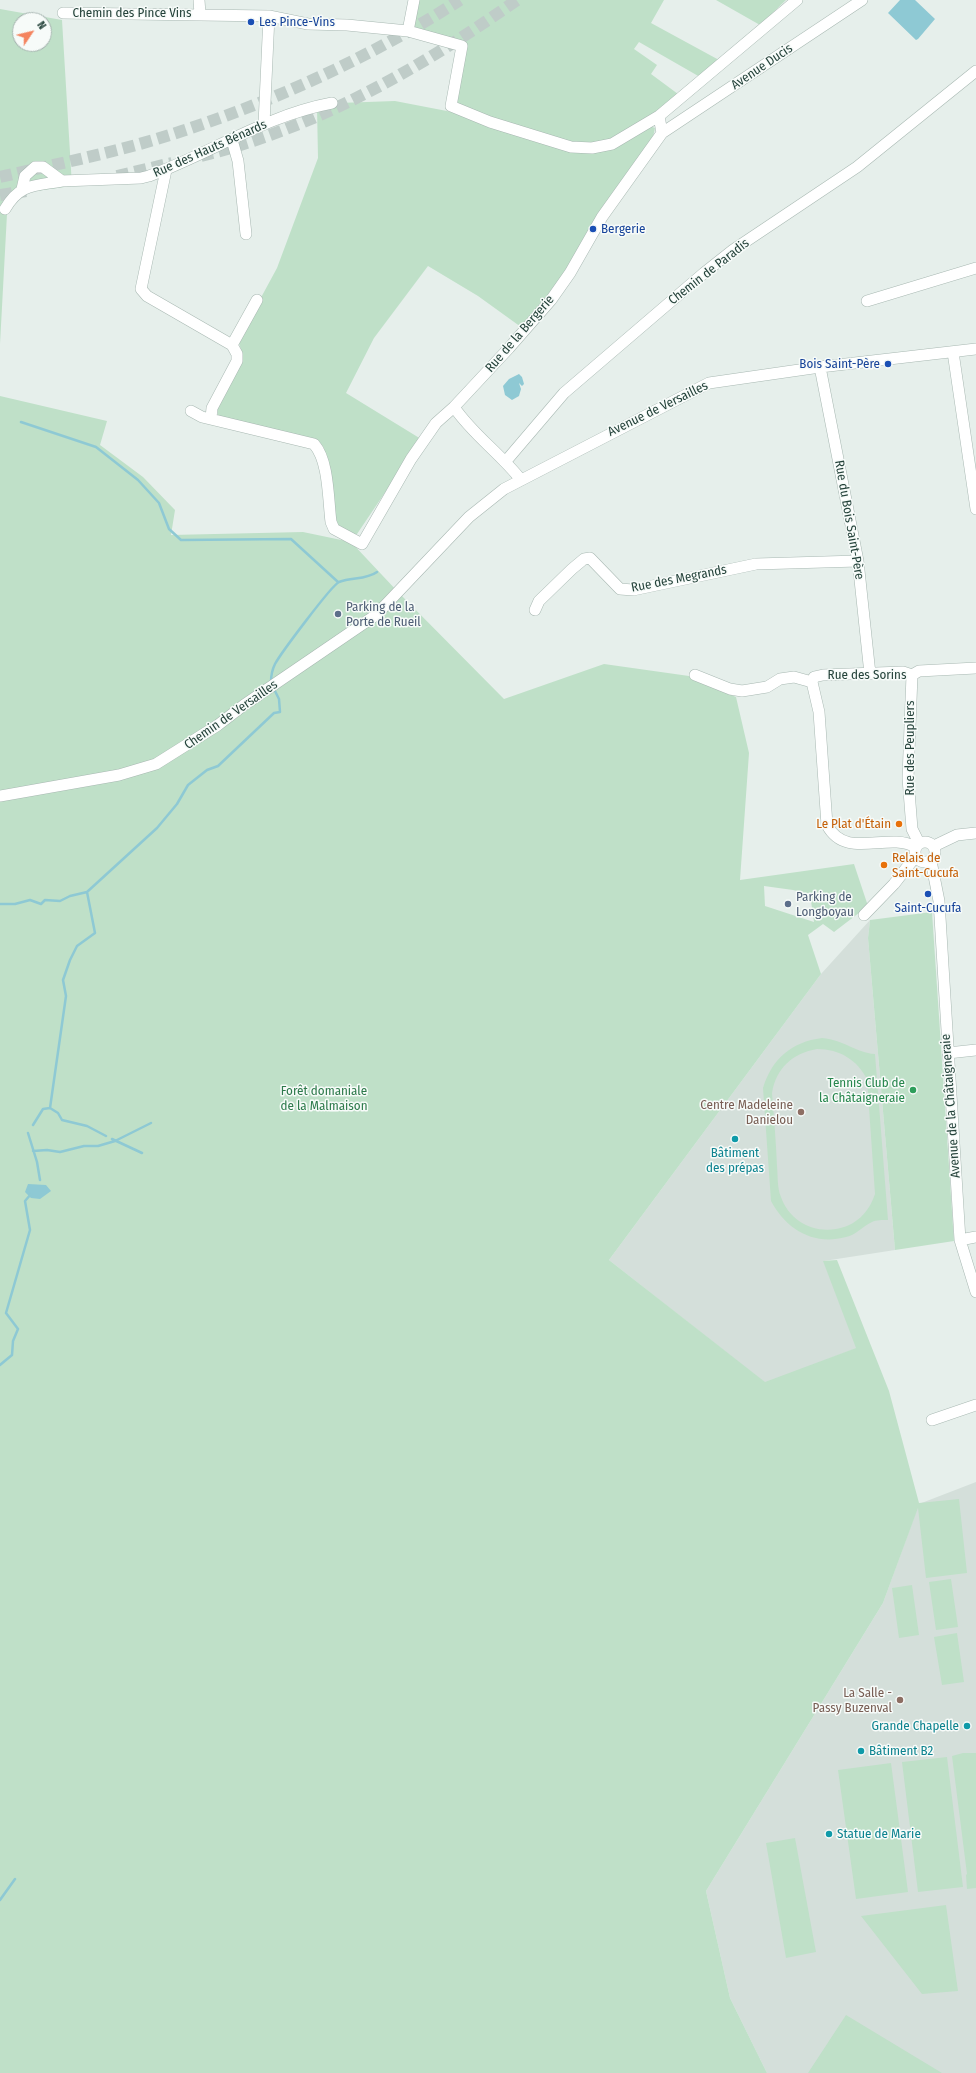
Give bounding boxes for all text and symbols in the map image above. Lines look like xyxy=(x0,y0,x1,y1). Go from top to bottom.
street label: Chemin des Pince Vins xyxy=(73,5,191,21)
north arrow xyxy=(12,12,52,52)
place label: Les Pince-Vins xyxy=(259,14,335,30)
marker: Les Pince-Vins xyxy=(246,17,256,27)
text: N xyxy=(34,19,49,32)
street label: Avenue Ducis xyxy=(728,41,796,93)
street label: Rue des Hauts Bénards xyxy=(151,117,269,181)
place label: Bergerie xyxy=(601,221,645,237)
marker: Bergerie xyxy=(588,224,598,234)
street label: Chemin de Paradis xyxy=(666,236,752,308)
street label: Rue de la Bergerie xyxy=(482,292,558,376)
place label: Bois Saint-Père xyxy=(799,356,880,372)
marker: Bois Saint-Père xyxy=(883,359,893,369)
street label: Avenue de Versailles xyxy=(605,378,711,440)
street label: Rue du Bois Saint-Père xyxy=(831,459,867,581)
street label: Rue des Megrands xyxy=(630,562,728,596)
place label: Parking de la Porte de Rueil xyxy=(346,599,421,630)
marker: Parking de la Porte de Rueil xyxy=(333,609,343,619)
street label: Rue des Sorins xyxy=(828,667,906,683)
street label: Chemin de Versailles xyxy=(181,677,281,753)
street label: Rue des Peupliers xyxy=(902,701,918,795)
place label: Le Plat d'Étain xyxy=(816,816,891,832)
marker: Le Plat d'Étain xyxy=(894,819,904,829)
place label: Relais de Saint-Cucufa xyxy=(892,850,959,881)
marker: Relais de Saint-Cucufa xyxy=(879,860,889,870)
place label: Parking de Longboyau xyxy=(796,889,854,920)
marker: Saint-Cucufa xyxy=(923,889,933,899)
marker: Parking de Longboyau xyxy=(783,899,793,909)
place label: Saint-Cucufa xyxy=(895,900,961,916)
street label: Avenue de la Châtaigneraie xyxy=(938,1033,964,1179)
place label: Tennis Club de la Châtaigneraie xyxy=(819,1075,905,1106)
park label: Forêt domaniale de la Malmaison xyxy=(280,1083,368,1114)
marker: Tennis Club de la Châtaigneraie xyxy=(908,1085,918,1095)
place label: Centre Madeleine Danielou xyxy=(700,1097,793,1128)
marker: Centre Madeleine Danielou xyxy=(796,1107,806,1117)
marker: Bâtiment des prépas xyxy=(730,1134,740,1144)
place label: Bâtiment des prépas xyxy=(706,1145,764,1176)
place label: La Salle - Passy Buzenval xyxy=(813,1685,892,1716)
marker: La Salle - Passy Buzenval xyxy=(895,1695,905,1705)
place label: Grande Chapelle xyxy=(871,1718,959,1734)
marker: Grande Chapelle xyxy=(962,1721,972,1731)
place label: Bâtiment B2 xyxy=(869,1743,933,1759)
marker: Bâtiment B2 xyxy=(856,1746,866,1756)
place label: Statue de Marie xyxy=(837,1826,921,1842)
marker: Statue de Marie xyxy=(824,1829,834,1839)

